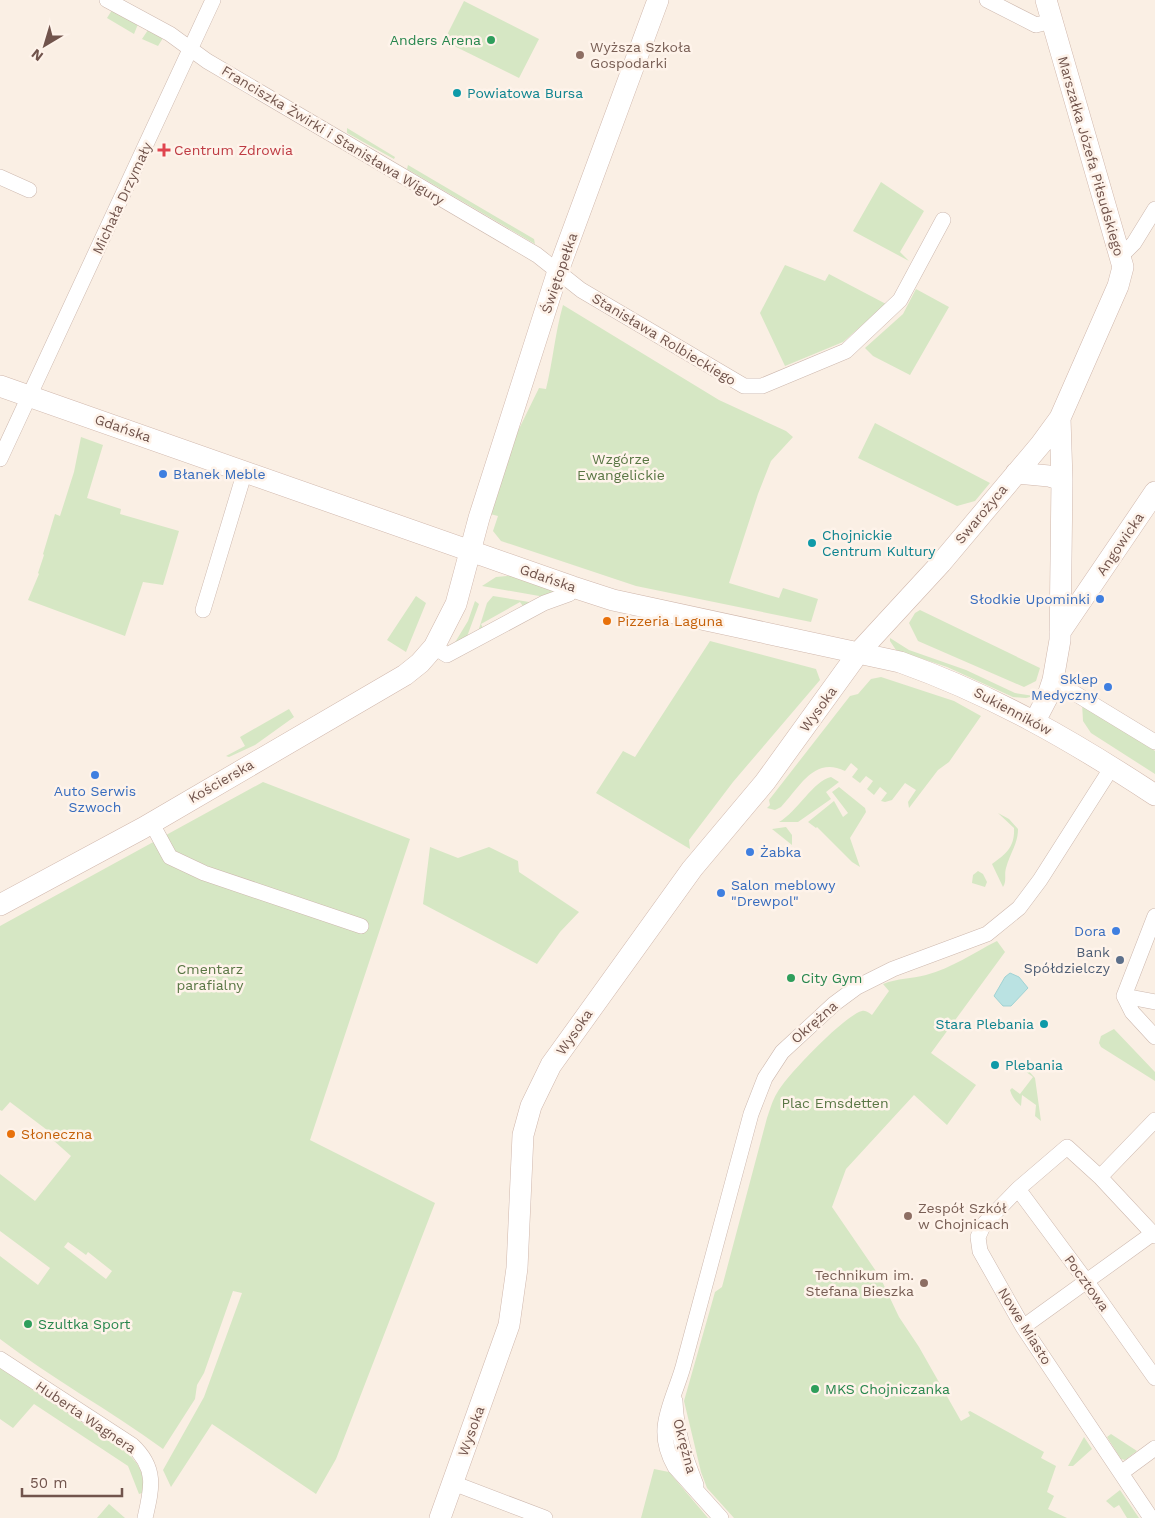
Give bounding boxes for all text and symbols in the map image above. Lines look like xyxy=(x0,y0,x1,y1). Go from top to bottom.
north arrow xyxy=(20,20,70,70)
place label: Anders Arena xyxy=(390,32,481,48)
marker: Anders Arena xyxy=(485,34,497,46)
place label: Wyższa Szkoła Gospodarki xyxy=(590,39,691,71)
text: N xyxy=(28,46,46,65)
marker: Wyższa Szkoła Gospodarki xyxy=(574,49,586,61)
street label: Marszałka Józefa Piłsudskiego xyxy=(1055,54,1127,258)
street label: Franciszka Żwirki i Stanisława Wigury xyxy=(219,62,448,208)
place label: Powiatowa Bursa xyxy=(467,85,583,101)
marker: Powiatowa Bursa xyxy=(451,87,463,99)
street label: Michała Drzymały xyxy=(89,139,155,257)
place label: Centrum Zdrowia xyxy=(174,142,293,158)
marker: Centrum Zdrowia xyxy=(158,144,170,156)
street label: Świętopełka xyxy=(538,230,580,315)
street label: Stanisława Rolbieckiego xyxy=(589,290,739,388)
street label: Gdańska xyxy=(93,411,153,445)
park label: Wzgórze Ewangelickie xyxy=(577,451,665,483)
place label: Błanek Meble xyxy=(173,466,265,482)
marker: Błanek Meble xyxy=(157,468,169,480)
street label: Swarożyca xyxy=(952,481,1011,547)
street label: Angowicka xyxy=(1093,509,1147,579)
place label: Chojnickie Centrum Kultury xyxy=(822,527,936,559)
marker: Chojnickie Centrum Kultury xyxy=(806,537,818,549)
street label: Gdańska xyxy=(518,561,578,595)
place label: Słodkie Upominki xyxy=(970,591,1090,607)
marker: Słodkie Upominki xyxy=(1094,593,1106,605)
place label: Pizzeria Laguna xyxy=(617,613,723,629)
marker: Pizzeria Laguna xyxy=(601,615,613,627)
place label: Sklep Medyczny xyxy=(1031,671,1099,703)
marker: Sklep Medyczny xyxy=(1102,681,1114,693)
street label: Wysoka xyxy=(796,683,840,735)
street label: Sukienników xyxy=(971,684,1055,738)
street label: Kościerska xyxy=(186,756,256,806)
marker: Auto Serwis Szwoch xyxy=(89,769,101,781)
place label: Auto Serwis Szwoch xyxy=(54,783,136,815)
place label: Żabka xyxy=(760,844,801,860)
marker: Żabka xyxy=(744,846,756,858)
place label: Salon meblowy "Drewpol" xyxy=(731,877,836,909)
marker: Salon meblowy "Drewpol" xyxy=(715,887,727,899)
place label: Dora xyxy=(1074,923,1106,939)
marker: Dora xyxy=(1110,925,1122,937)
place label: Bank Spółdzielczy xyxy=(1024,944,1111,976)
marker: Bank Spółdzielczy xyxy=(1114,954,1126,966)
park label: Cmentarz parafialny xyxy=(176,961,244,993)
place label: City Gym xyxy=(801,970,862,986)
marker: City Gym xyxy=(785,972,797,984)
street label: Okrężna xyxy=(788,998,840,1046)
street label: Wysoka xyxy=(553,1006,596,1058)
place label: Stara Plebania xyxy=(935,1016,1034,1032)
marker: Stara Plebania xyxy=(1038,1018,1050,1030)
place label: Plebania xyxy=(1005,1057,1063,1073)
marker: Plebania xyxy=(989,1059,1001,1071)
park label: Plac Emsdetten xyxy=(781,1095,889,1111)
place label: Słoneczna xyxy=(21,1126,92,1142)
marker: Słoneczna xyxy=(5,1128,17,1140)
place label: Zespół Szkół w Chojnicach xyxy=(918,1200,1009,1232)
marker: Zespół Szkół w Chojnicach xyxy=(902,1210,914,1222)
street label: Pocztowa xyxy=(1061,1252,1113,1314)
place label: Technikum im. Stefana Bieszka xyxy=(806,1267,914,1299)
marker: Technikum im. Stefana Bieszka xyxy=(918,1277,930,1289)
street label: Nowe Miasto xyxy=(995,1284,1055,1368)
place label: Szultka Sport xyxy=(38,1316,130,1332)
marker: Szultka Sport xyxy=(22,1318,34,1330)
street label: Huberta Wagnera xyxy=(33,1378,139,1456)
place label: MKS Chojniczanka xyxy=(825,1381,950,1397)
marker: MKS Chojniczanka xyxy=(809,1383,821,1395)
street label: Wysoka xyxy=(455,1404,487,1458)
street label: Okrężna xyxy=(670,1417,700,1475)
scale bar xyxy=(22,1466,122,1498)
text: 50 m xyxy=(30,1474,67,1492)

